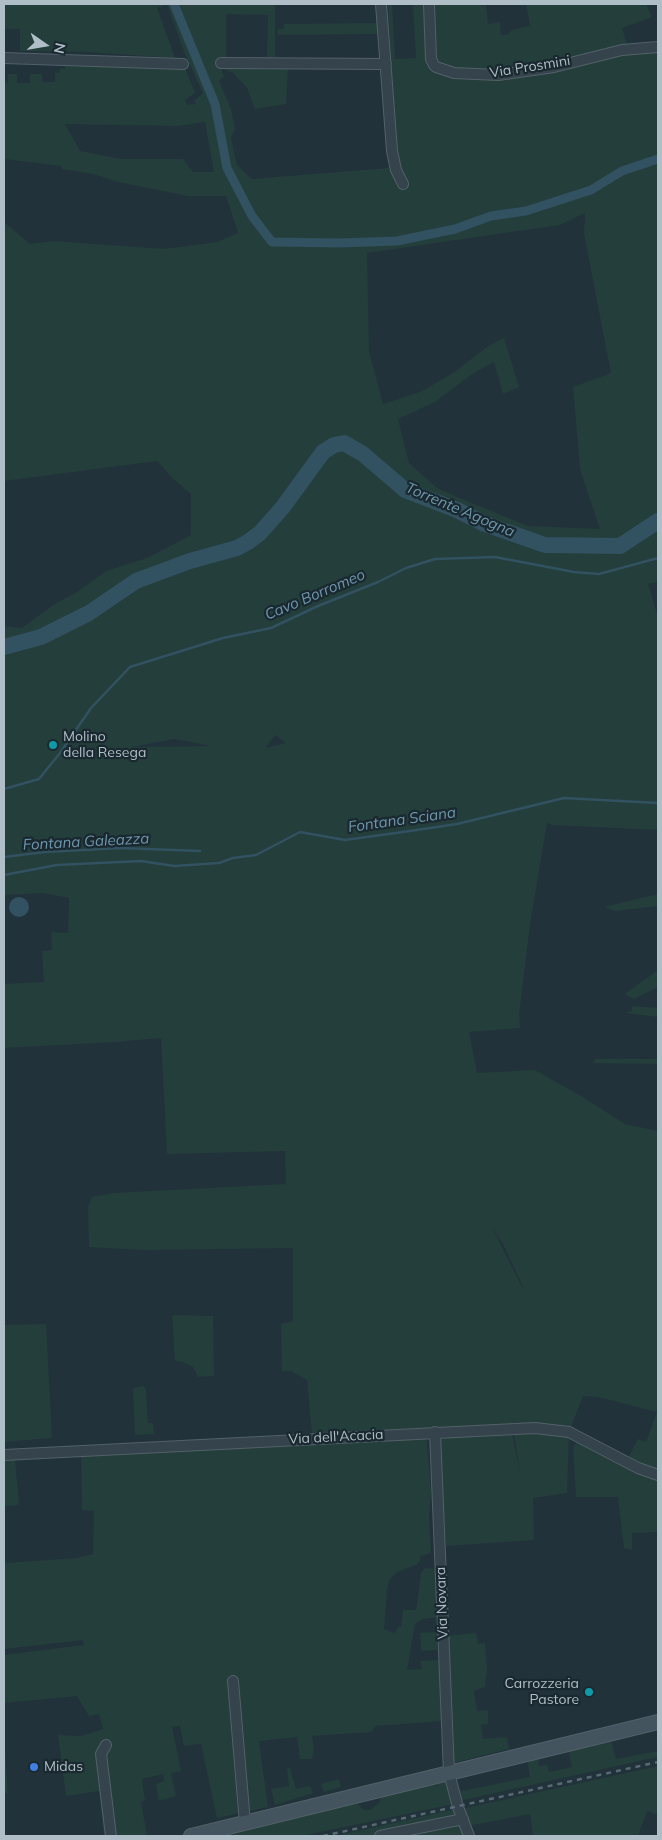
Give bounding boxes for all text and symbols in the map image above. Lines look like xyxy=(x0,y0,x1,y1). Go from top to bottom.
north arrow xyxy=(20,20,70,70)
text: N xyxy=(50,41,70,56)
street label: Via Prosmini xyxy=(489,52,571,82)
water label: Torrente Agogna xyxy=(403,479,517,541)
water label: Cavo Borromeo xyxy=(262,566,368,624)
place label: Molino della Resega xyxy=(63,729,146,762)
marker: Molino della Resega xyxy=(47,739,59,751)
water label: Fontana Sciana xyxy=(347,804,457,836)
water label: Fontana Galeazza xyxy=(22,830,150,854)
street label: Via dell'Acacia xyxy=(288,1426,384,1448)
street label: Via Novara xyxy=(432,1566,452,1640)
place label: Carrozzeria Pastore xyxy=(504,1676,579,1708)
marker: Carrozzeria Pastore xyxy=(583,1686,595,1698)
place label: Midas xyxy=(44,1759,83,1775)
marker: Midas xyxy=(28,1761,40,1773)

